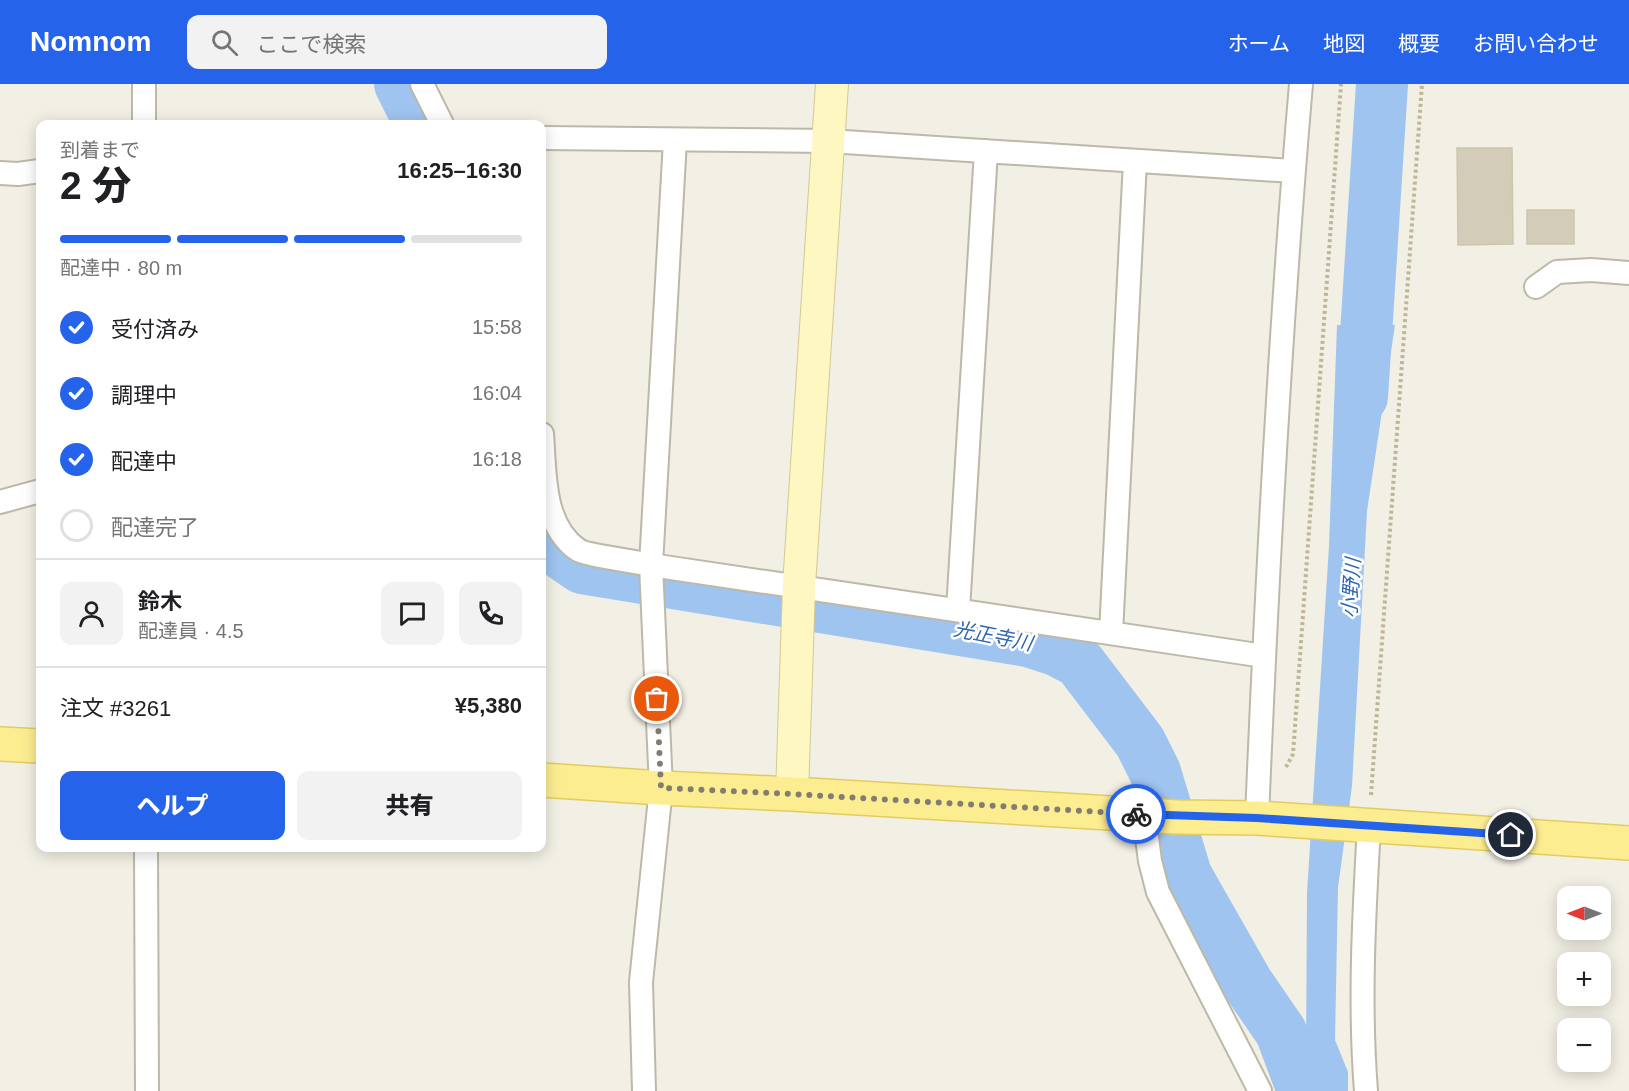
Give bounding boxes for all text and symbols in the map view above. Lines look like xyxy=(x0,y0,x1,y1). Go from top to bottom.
search box xyxy=(187,15,607,69)
text: Nomnom xyxy=(30,26,151,57)
icon: search xyxy=(208,26,241,59)
text: ここで検索 xyxy=(256,32,366,57)
text: ホーム xyxy=(1228,32,1290,55)
text: 地図 xyxy=(1323,32,1365,55)
text: 概要 xyxy=(1398,32,1440,55)
text: お問い合わせ xyxy=(1473,32,1599,55)
text: 到着まで xyxy=(60,139,140,161)
text: 16:25–16:30 xyxy=(397,158,522,183)
text: 2 分 xyxy=(60,164,132,207)
text: 配達中 · 80 m xyxy=(60,257,182,279)
icon: check xyxy=(60,311,93,344)
text: 15:58 xyxy=(472,316,522,338)
text: 受付済み xyxy=(111,317,199,342)
icon: check xyxy=(60,377,93,410)
text: 16:04 xyxy=(472,382,522,404)
text: 調理中 xyxy=(111,383,177,408)
icon: check xyxy=(60,443,93,476)
text: 16:18 xyxy=(472,448,522,470)
text: 配達中 xyxy=(111,449,177,474)
text: 配達完了 xyxy=(111,515,199,540)
water label: 小野川 xyxy=(1338,555,1364,619)
button: person xyxy=(60,582,123,645)
button: chat xyxy=(381,582,444,645)
button: phone xyxy=(459,582,522,645)
text: 鈴木 xyxy=(138,589,182,614)
water label: 光正寺川 xyxy=(952,618,1036,655)
text: 配達員 · 4.5 xyxy=(138,620,244,642)
pin xyxy=(631,673,682,724)
icon: bag xyxy=(640,682,673,715)
text: ¥5,380 xyxy=(455,693,522,718)
text: 注文 #3261 xyxy=(60,696,171,721)
button: ヘルプ xyxy=(60,771,285,840)
button: 共有 xyxy=(297,771,522,840)
courier xyxy=(1106,784,1166,844)
icon: bike xyxy=(1120,798,1153,831)
pin xyxy=(1485,809,1536,860)
icon: home xyxy=(1494,818,1527,851)
north arrow xyxy=(1557,886,1611,940)
map controls xyxy=(1557,886,1611,1072)
button: + xyxy=(1557,952,1611,1006)
button: − xyxy=(1557,1018,1611,1072)

